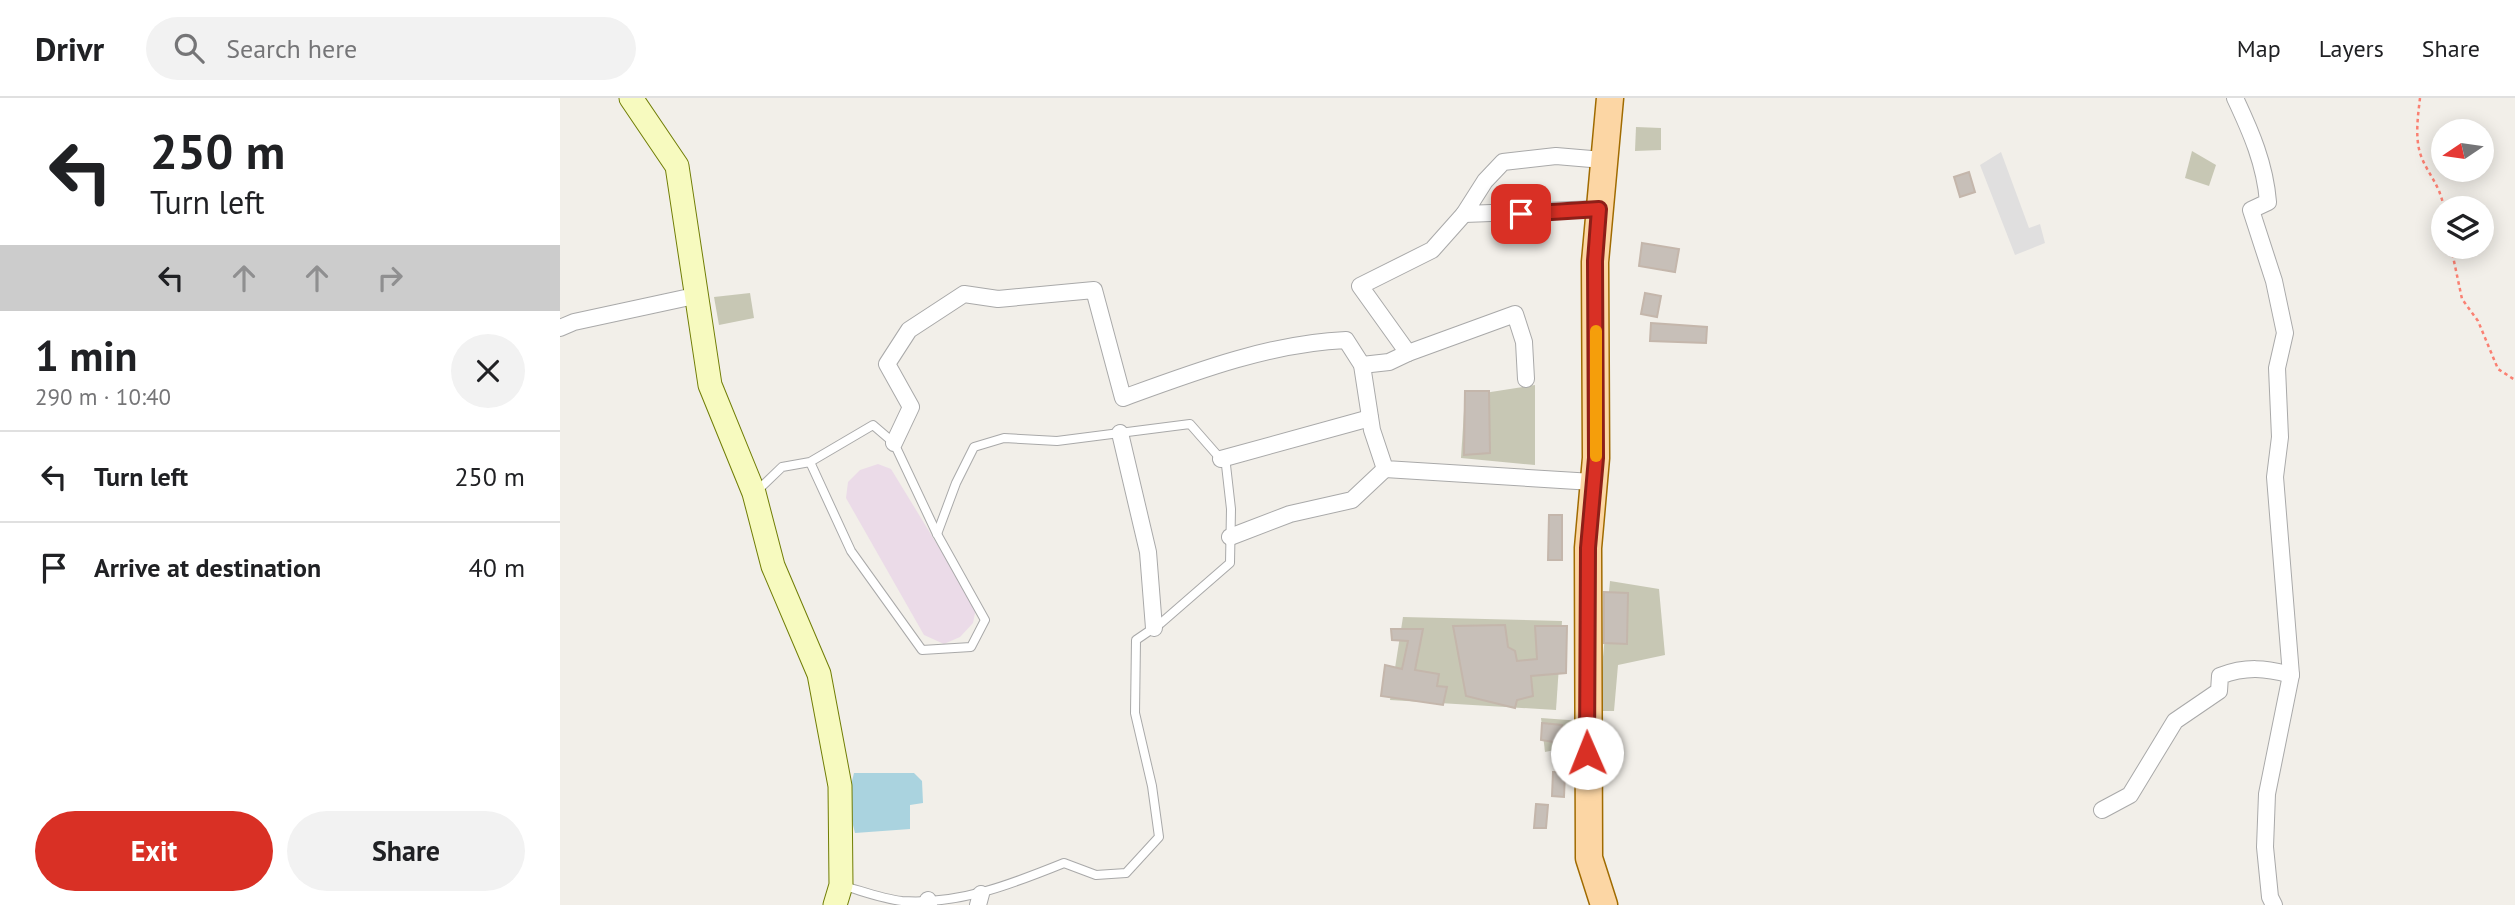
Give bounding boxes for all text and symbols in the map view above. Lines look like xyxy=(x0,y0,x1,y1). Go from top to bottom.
search box xyxy=(146,17,636,80)
text: Drivr xyxy=(35,27,104,70)
icon: search xyxy=(170,29,208,67)
text: Search here xyxy=(226,32,357,65)
text: Map xyxy=(2237,33,2281,64)
text: Layers xyxy=(2319,33,2384,64)
text: Share xyxy=(2422,33,2480,64)
text: 250 m xyxy=(150,119,285,183)
north arrow xyxy=(2431,119,2494,182)
map controls xyxy=(2431,119,2494,259)
icon: left xyxy=(35,126,126,217)
text: Turn left xyxy=(150,181,265,223)
pin xyxy=(1491,184,1551,244)
icon: arrive xyxy=(1502,195,1540,233)
button: layers xyxy=(2431,196,2494,259)
icon: left xyxy=(152,259,190,297)
icon: ahead xyxy=(225,259,263,297)
icon: ahead xyxy=(298,259,336,297)
icon: right xyxy=(371,259,409,297)
text: 1 min xyxy=(35,328,137,383)
button: close xyxy=(451,334,525,408)
text: 290 m · 10:40 xyxy=(35,382,171,411)
icon: left xyxy=(35,458,73,496)
text: Turn left xyxy=(94,460,188,493)
text: 250 m xyxy=(454,460,525,493)
icon: arrive xyxy=(35,549,73,587)
text: Arrive at destination xyxy=(94,551,321,584)
text: 40 m xyxy=(469,551,525,584)
position arrow xyxy=(1550,716,1624,790)
button: Exit xyxy=(35,811,273,891)
button: Share xyxy=(287,811,525,891)

